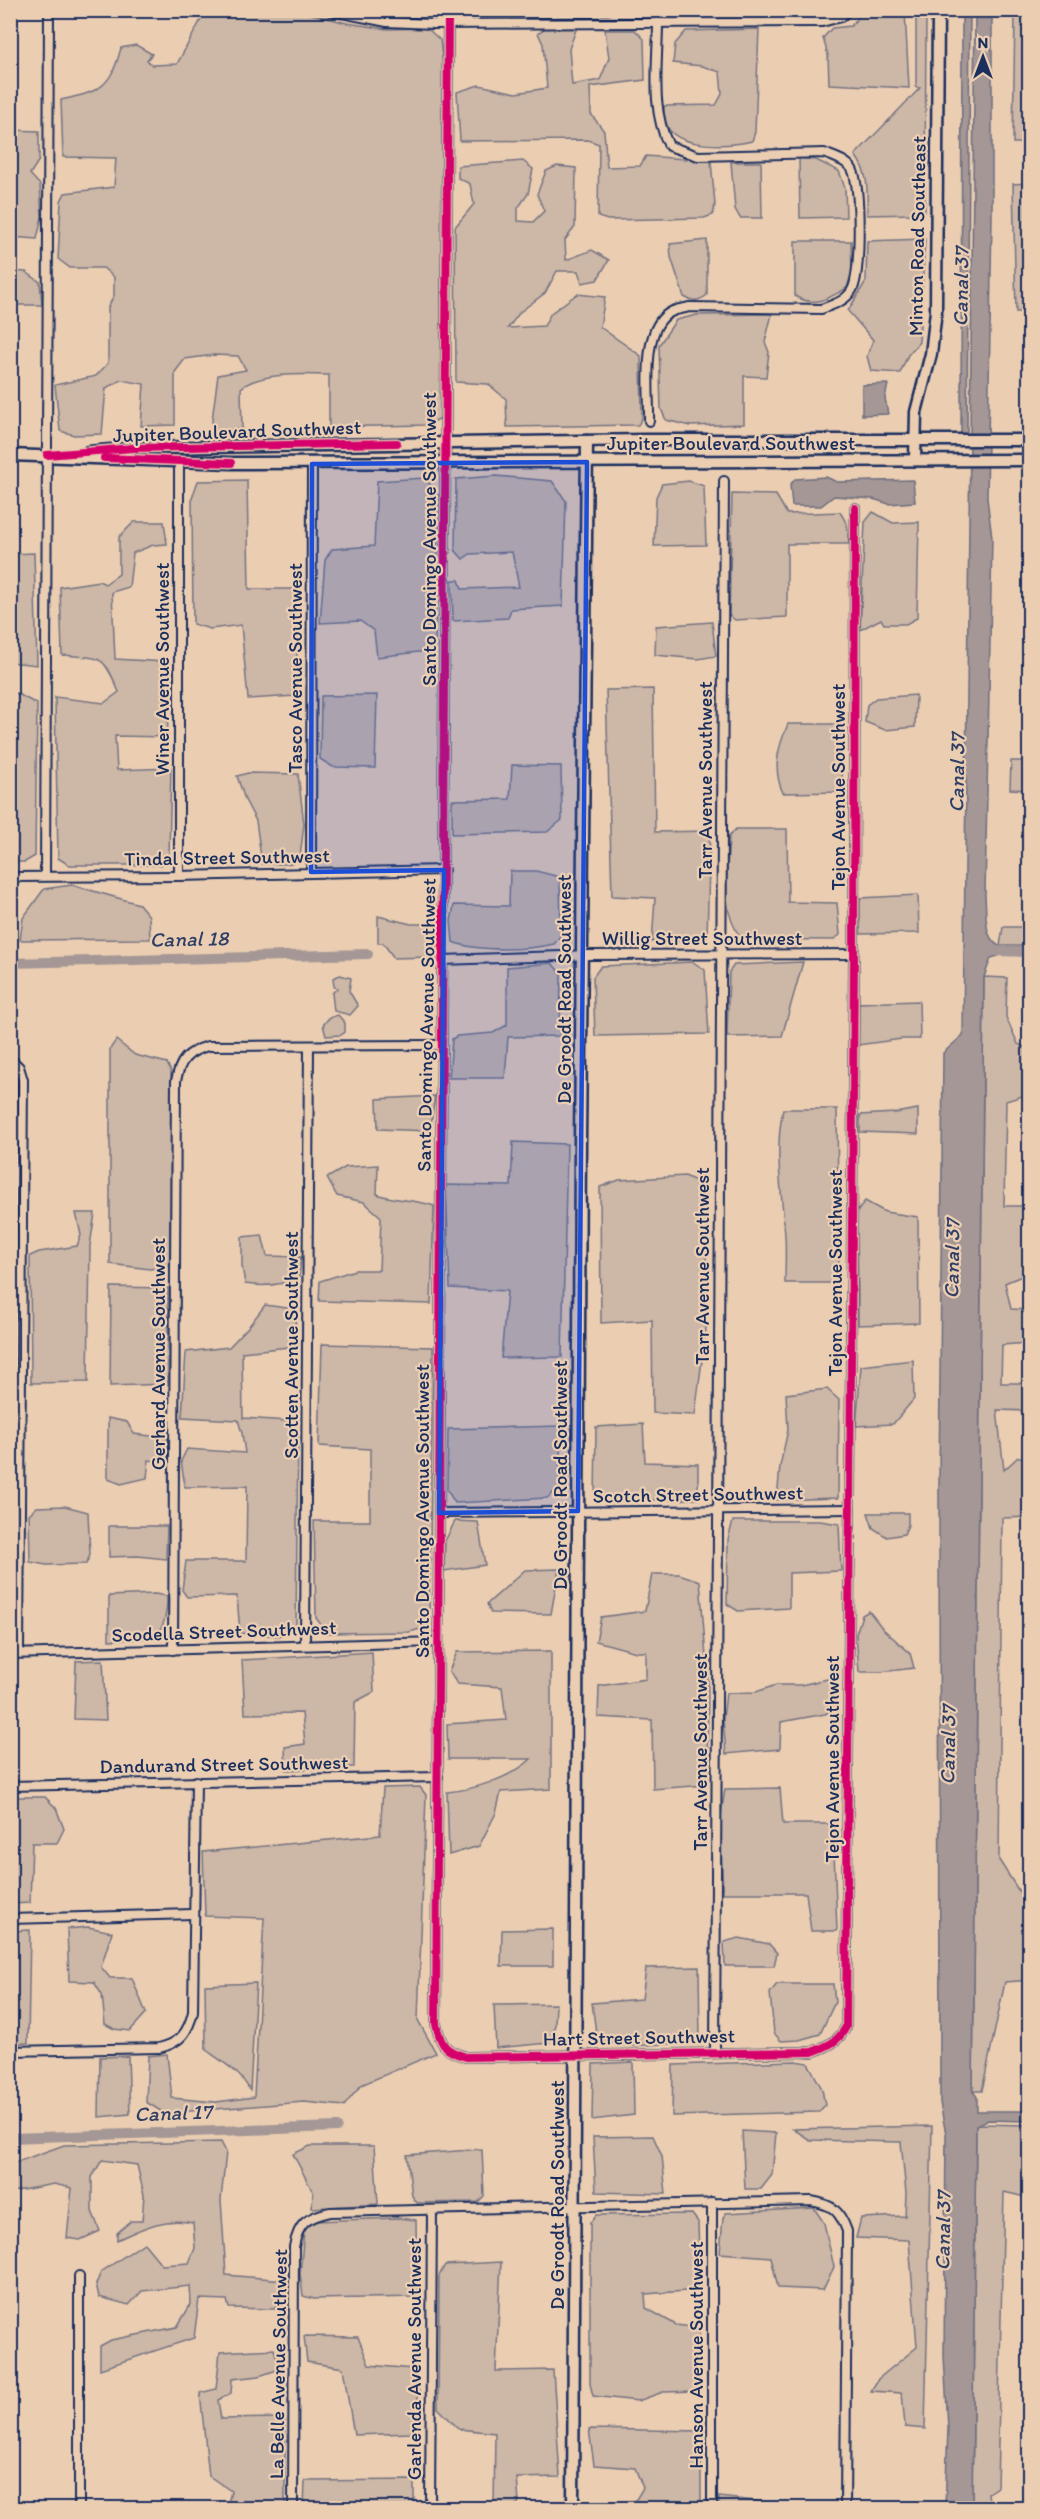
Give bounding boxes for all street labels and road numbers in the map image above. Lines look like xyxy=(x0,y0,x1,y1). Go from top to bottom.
street label: Minton Road Southeast xyxy=(903,135,931,336)
street label: Santo Domingo Avenue Southwest xyxy=(417,392,441,686)
street label: Jupiter Boulevard Southwest xyxy=(112,415,362,447)
street label: Jupiter Boulevard Southwest xyxy=(607,431,855,455)
street label: Winer Avenue Southwest xyxy=(150,562,174,775)
street label: Tasco Avenue Southwest xyxy=(283,562,307,773)
street label: Tarr Avenue Southwest xyxy=(693,681,717,879)
street label: Tejon Avenue Southwest xyxy=(826,683,850,890)
street label: Tindal Street Southwest xyxy=(124,843,331,871)
street label: De Groodt Road Southwest xyxy=(552,874,576,1104)
street label: Santo Domingo Avenue Southwest xyxy=(411,877,441,1172)
street label: Willig Street Southwest xyxy=(602,926,803,950)
street label: Tarr Avenue Southwest xyxy=(690,1167,714,1365)
street label: Tejon Avenue Southwest xyxy=(823,1169,847,1376)
street label: Scotten Avenue Southwest xyxy=(279,1231,303,1459)
street label: Gerhard Avenue Southwest xyxy=(146,1237,170,1470)
street label: De Groodt Road Southwest xyxy=(548,1360,572,1590)
street label: Santo Domingo Avenue Southwest xyxy=(410,1364,434,1658)
street label: Scotch Street Southwest xyxy=(592,1480,804,1508)
street label: Scodella Street Southwest xyxy=(111,1615,337,1647)
street label: Tarr Avenue Southwest xyxy=(688,1653,712,1851)
street label: Tejon Avenue Southwest xyxy=(820,1655,844,1862)
street label: Dandurand Street Southwest xyxy=(99,1750,349,1778)
street label: Hart Street Southwest xyxy=(543,2023,735,2051)
street label: De Groodt Road Southwest xyxy=(545,2080,569,2310)
street label: Garlenda Avenue Southwest xyxy=(402,2237,426,2480)
street label: Hanson Avenue Southwest xyxy=(684,2241,708,2469)
street label: La Belle Avenue Southwest xyxy=(264,2248,292,2479)

